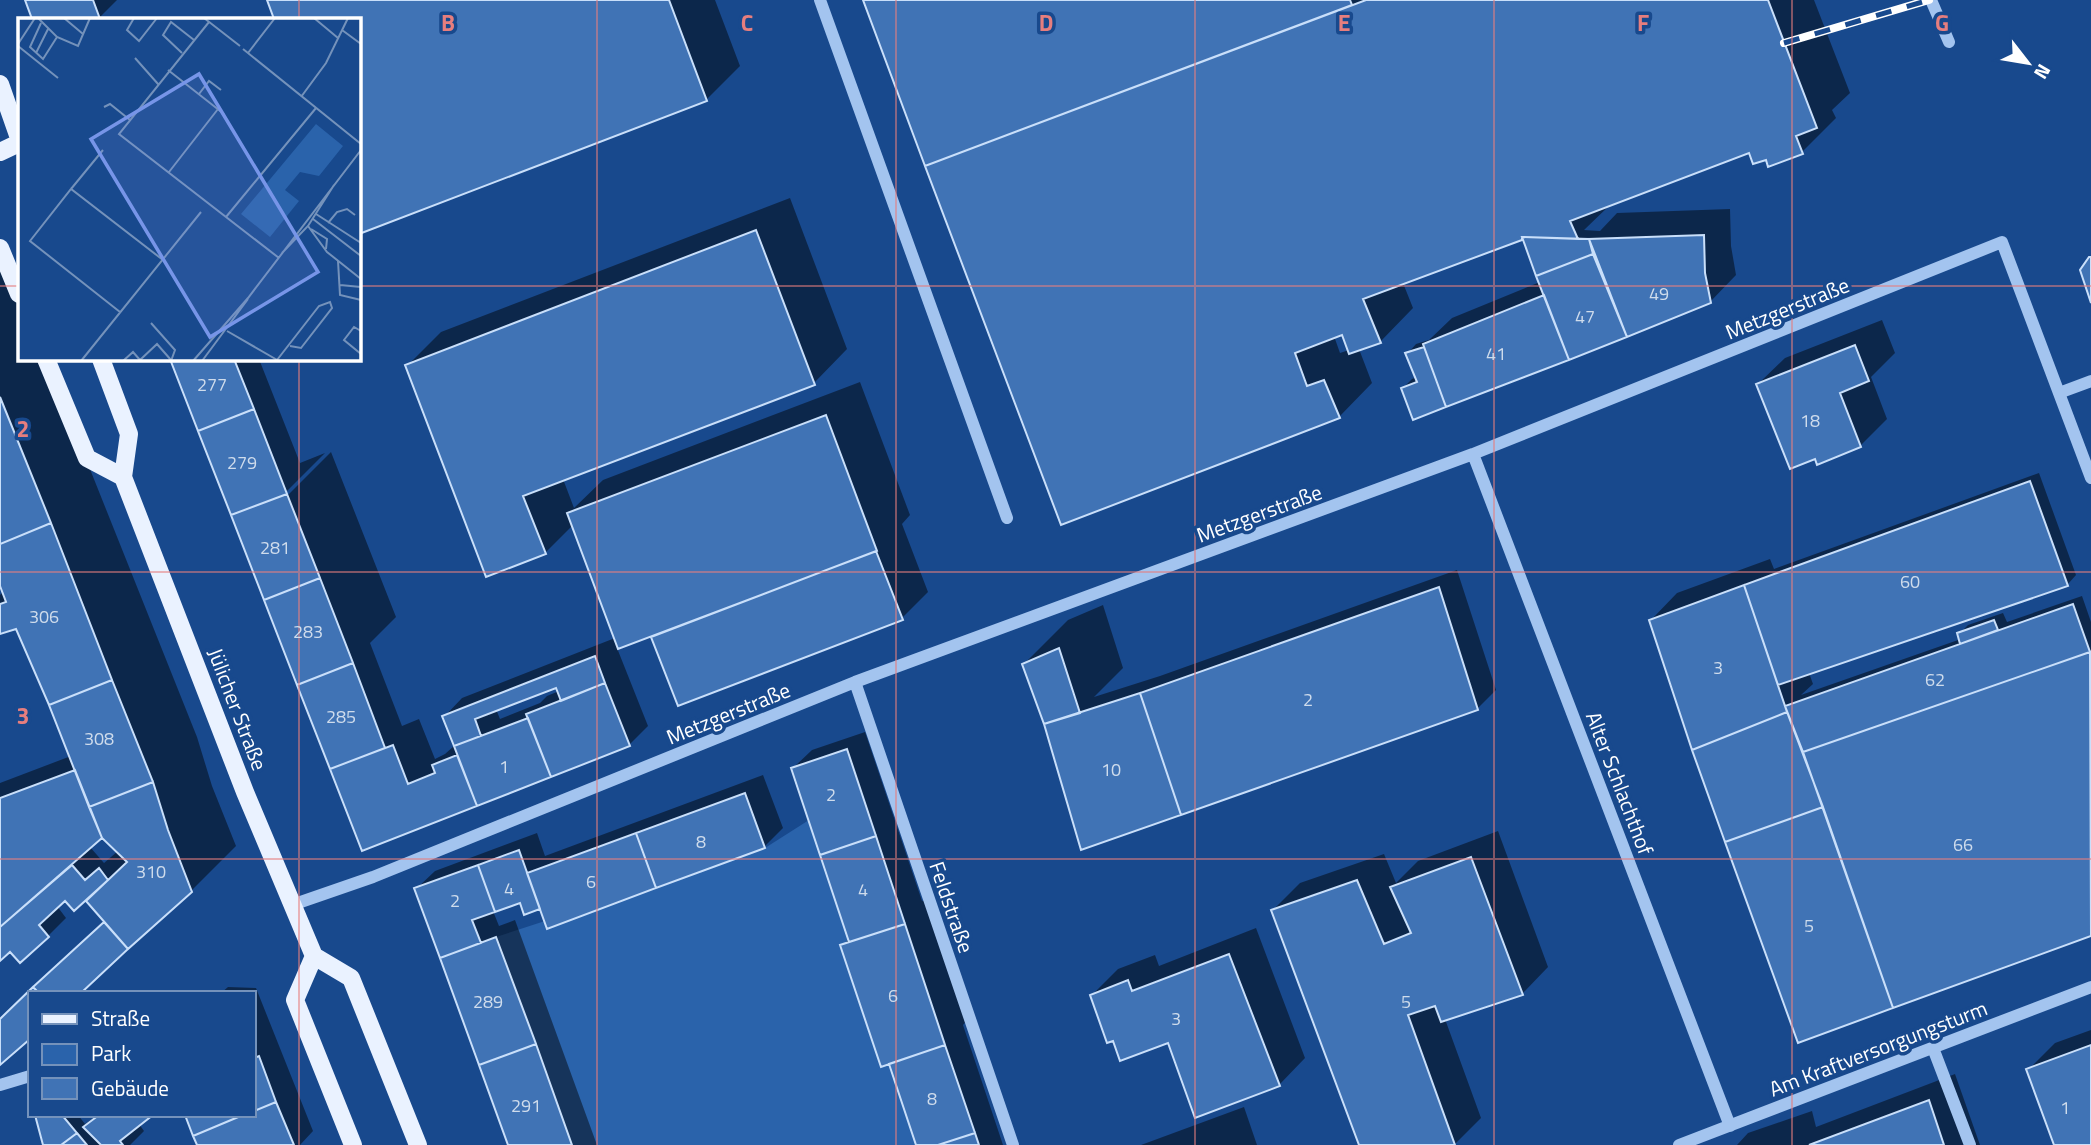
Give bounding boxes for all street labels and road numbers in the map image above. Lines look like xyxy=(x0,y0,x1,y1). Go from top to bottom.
street label: Metzgerstraße xyxy=(1720,269,1854,347)
street label: Metzgerstraße xyxy=(1192,476,1326,550)
street label: Jülicher Straße xyxy=(200,643,276,775)
street label: Metzgerstraße xyxy=(661,674,795,752)
street label: Alter Schlachthof xyxy=(1578,707,1662,859)
street label: Feldstraße xyxy=(921,857,983,957)
street label: Am Kraftversorgungsturm xyxy=(1764,992,1992,1104)

